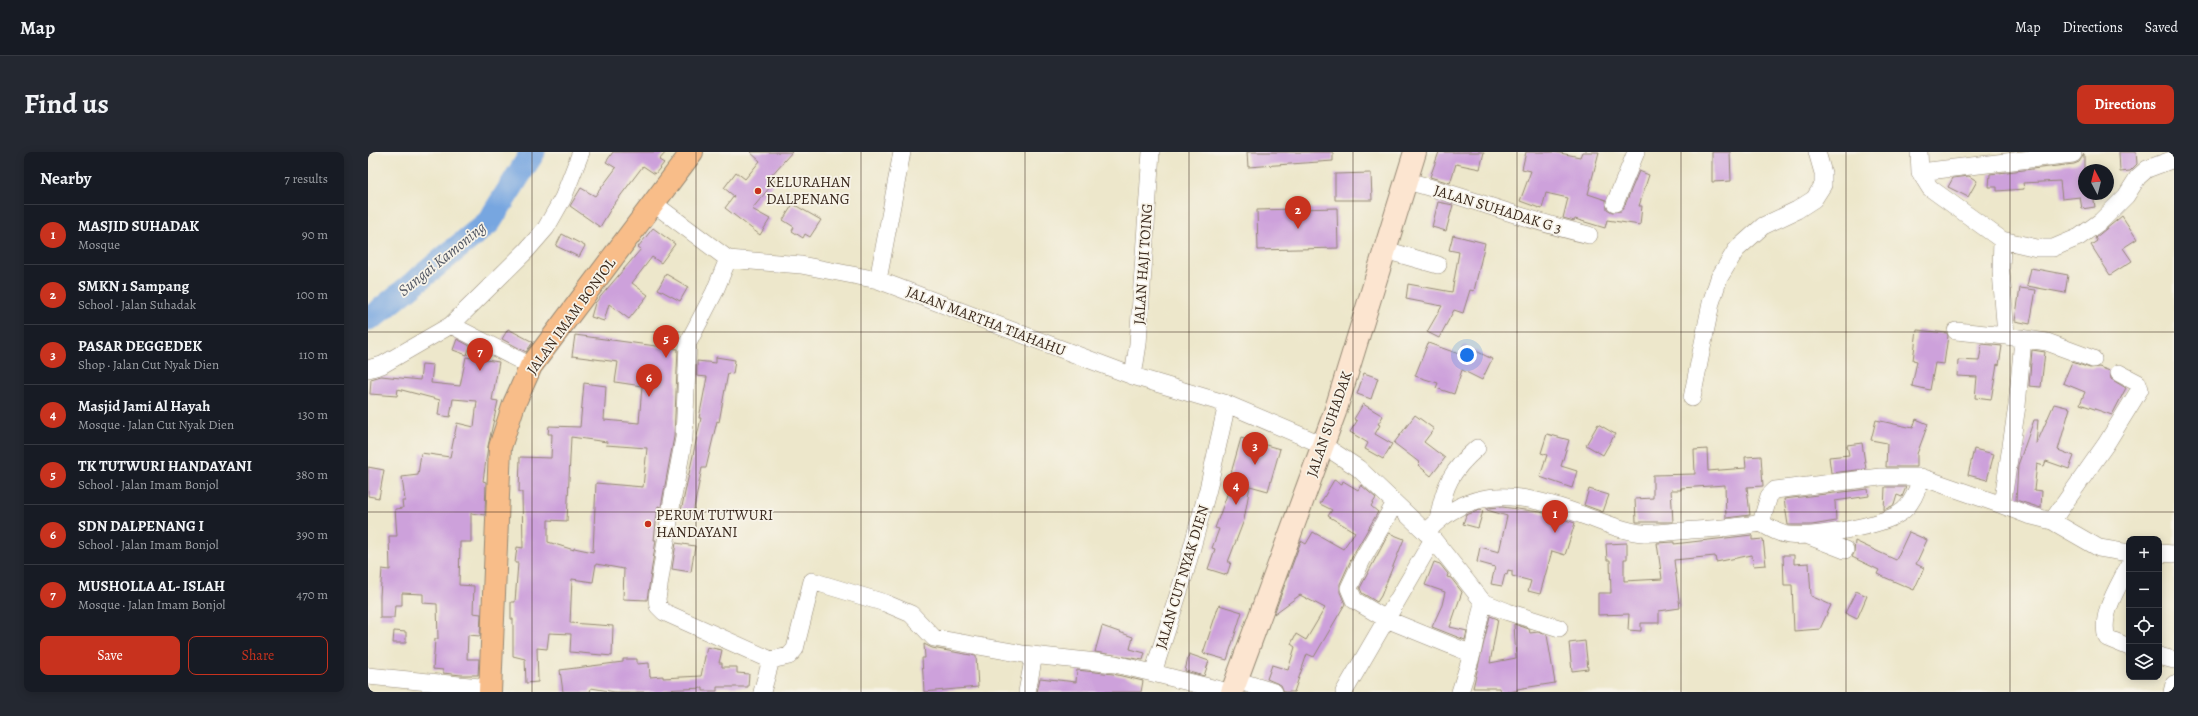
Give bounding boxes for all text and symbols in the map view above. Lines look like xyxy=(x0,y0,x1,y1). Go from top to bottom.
text: Map xyxy=(20,15,55,41)
text: Map xyxy=(2015,18,2041,37)
text: Directions xyxy=(2063,18,2123,37)
text: Saved xyxy=(2145,18,2178,37)
text: Find us xyxy=(24,85,109,123)
button: Directions xyxy=(2077,85,2174,124)
north arrow xyxy=(2078,164,2114,200)
text: Nearby xyxy=(40,167,91,190)
text: 7 results xyxy=(284,170,328,187)
place label: KELURAHAN DALPENANG xyxy=(766,172,851,209)
street label: JALAN SUHADAK G 3 xyxy=(1432,180,1564,238)
marker: KELURAHAN DALPENANG xyxy=(753,186,763,196)
pin: 2 xyxy=(1285,196,1311,229)
street label: JALAN HAJI TOING xyxy=(1129,203,1157,325)
text: MASJID SUHADAK xyxy=(78,216,199,236)
water label: Sungai Kamoning xyxy=(393,217,491,301)
text: 1 xyxy=(51,226,55,243)
text: 90 m xyxy=(302,226,328,243)
text: Mosque xyxy=(78,236,120,253)
street label: JALAN IMAM BONJOL xyxy=(522,253,620,378)
text: SMKN 1 Sampang xyxy=(78,276,189,296)
street label: JALAN MARTHA TIAHAHU xyxy=(903,281,1069,361)
text: 2 xyxy=(50,286,56,303)
text: 100 m xyxy=(296,286,328,303)
text: School · Jalan Suhadak xyxy=(78,296,196,313)
pin: 5 xyxy=(653,325,679,358)
text: PASAR DEGGEDEK xyxy=(78,336,202,356)
pin: 7 xyxy=(467,338,493,371)
your location xyxy=(1457,345,1477,365)
text: 3 xyxy=(50,346,56,363)
text: 110 m xyxy=(299,346,328,363)
text: Shop · Jalan Cut Nyak Dien xyxy=(78,356,219,373)
pin: 6 xyxy=(636,364,662,397)
street label: JALAN SUHADAK xyxy=(1302,368,1357,480)
text: Masjid Jami Al Hayah xyxy=(78,396,210,416)
text: 4 xyxy=(50,406,56,423)
text: 130 m xyxy=(298,406,328,423)
text: Mosque · Jalan Cut Nyak Dien xyxy=(78,416,234,433)
pin: 3 xyxy=(1242,432,1268,465)
text: TK TUTWURI HANDAYANI xyxy=(78,456,252,476)
text: 5 xyxy=(50,466,56,483)
text: 380 m xyxy=(296,466,328,483)
pin: 4 xyxy=(1223,472,1249,505)
text: School · Jalan Imam Bonjol xyxy=(78,476,219,493)
pin: 1 xyxy=(1542,500,1568,533)
street label: JALAN CUT NYAK DIEN xyxy=(1151,502,1214,652)
place label: PERUM TUTWURI HANDAYANI xyxy=(656,505,773,542)
text: SDN DALPENANG I xyxy=(78,516,204,536)
marker: PERUM TUTWURI HANDAYANI xyxy=(643,519,653,529)
text: 6 xyxy=(50,526,56,543)
text: 390 m xyxy=(296,526,328,543)
text: School · Jalan Imam Bonjol xyxy=(78,536,219,553)
map controls xyxy=(2126,536,2162,680)
button: + xyxy=(2126,536,2162,572)
button: − xyxy=(2126,572,2162,608)
text: MUSHOLLA AL- ISLAH xyxy=(78,576,225,596)
text: 7 xyxy=(50,586,56,603)
text: 470 m xyxy=(296,586,328,603)
text: Mosque · Jalan Imam Bonjol xyxy=(78,596,226,613)
button: locate xyxy=(2126,608,2162,644)
button: Save xyxy=(40,636,180,675)
button: Share xyxy=(188,636,328,675)
button: layers xyxy=(2126,644,2162,680)

